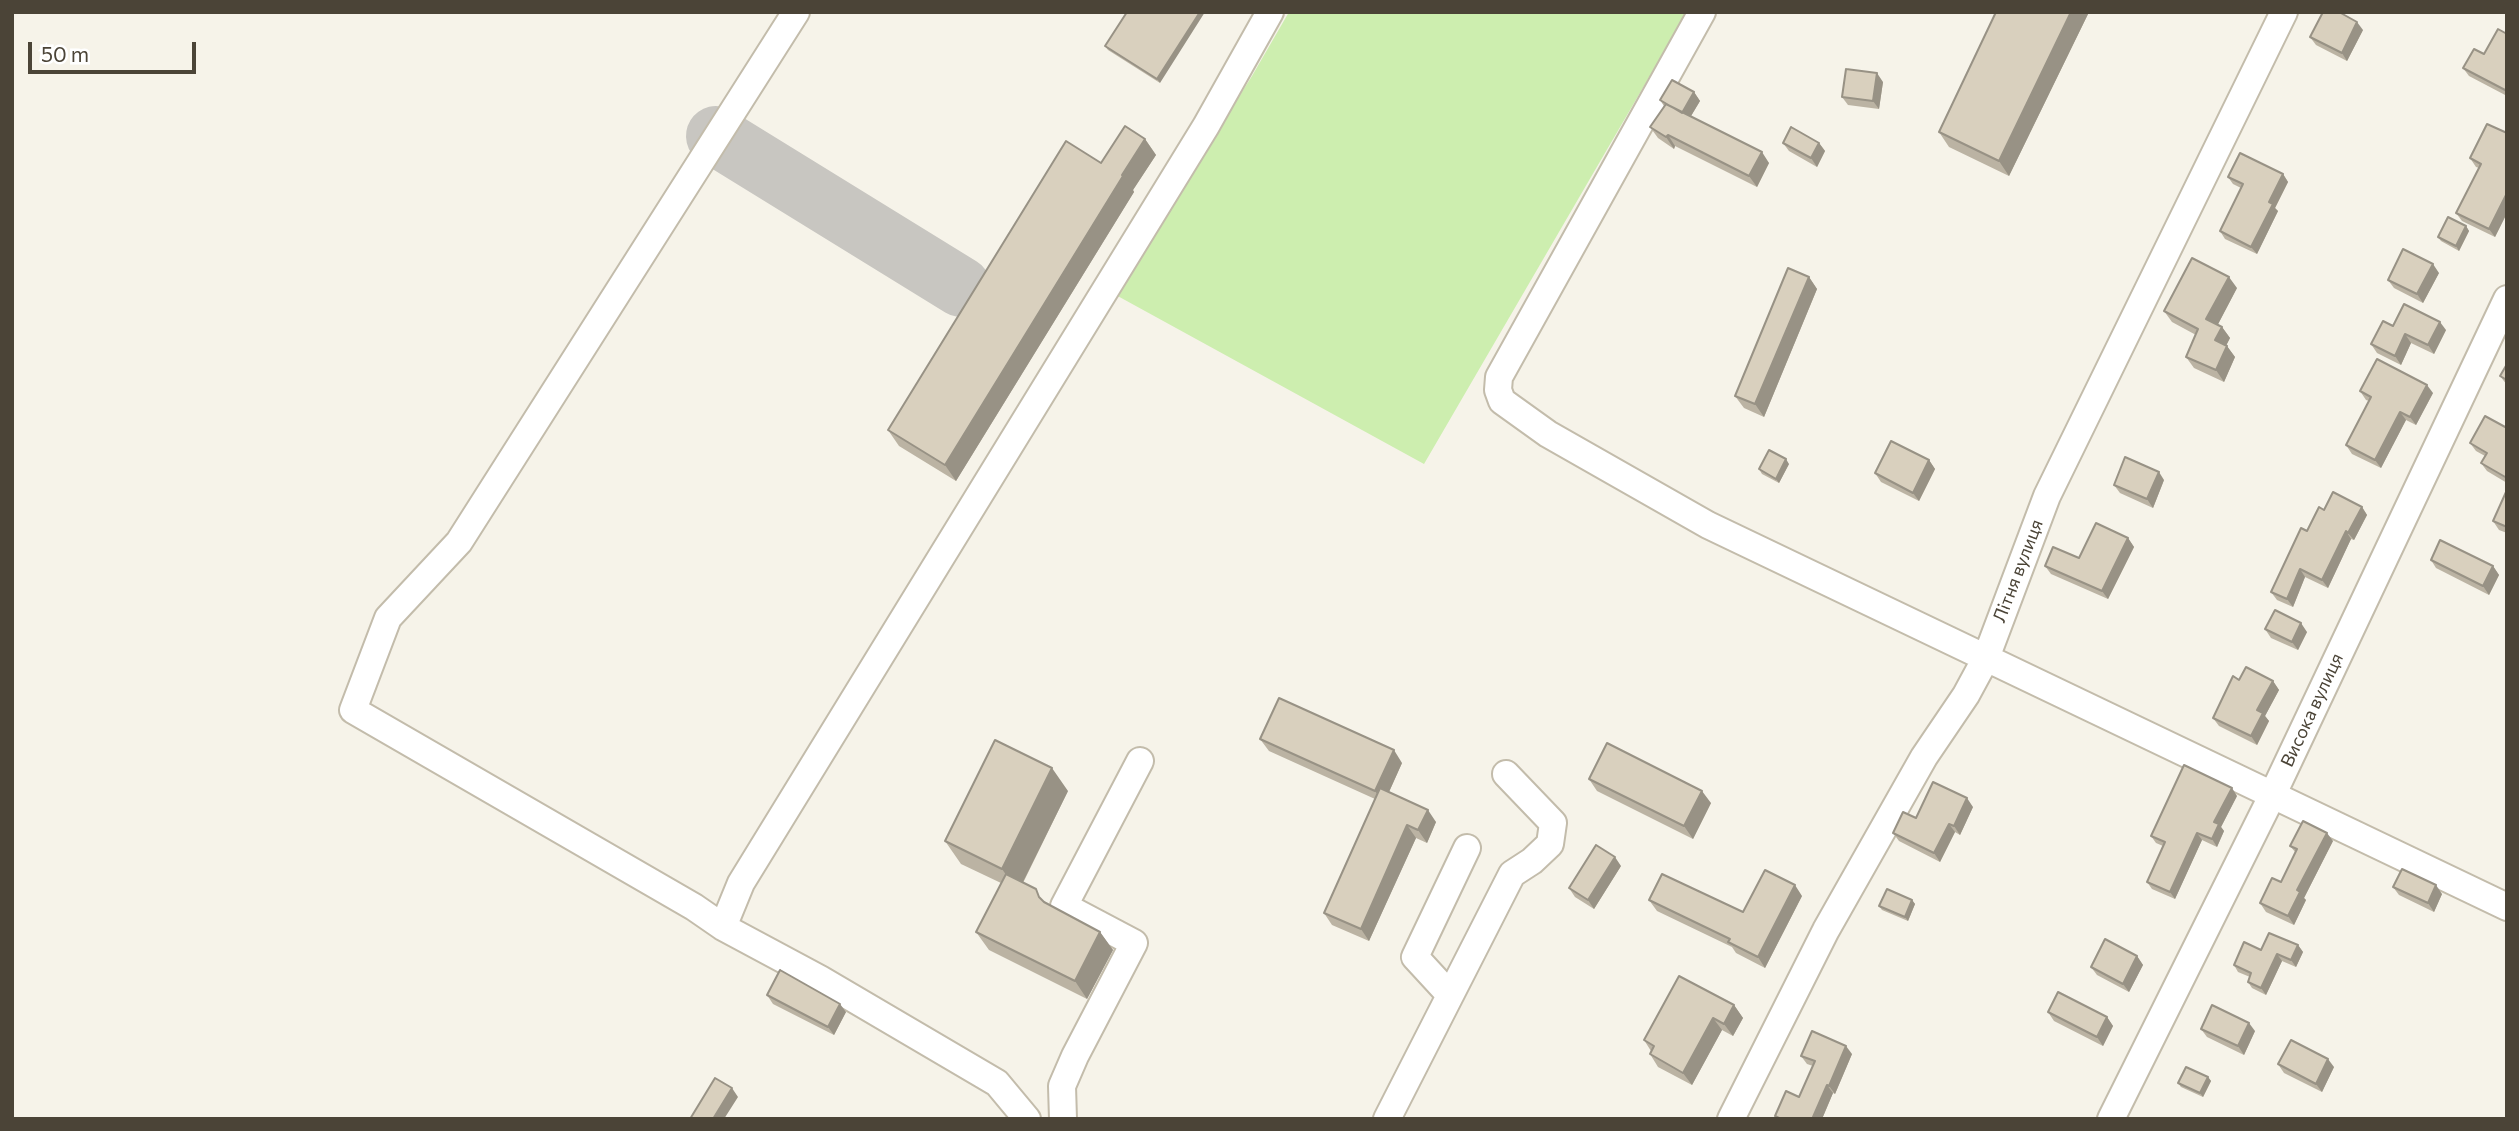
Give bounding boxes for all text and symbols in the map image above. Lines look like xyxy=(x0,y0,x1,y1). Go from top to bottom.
scale bar xyxy=(32,28,200,72)
text: 50 m xyxy=(41,41,89,66)
street label: Літня вулиця xyxy=(1988,516,2048,626)
street label: Висока вулиця xyxy=(2276,650,2348,770)

